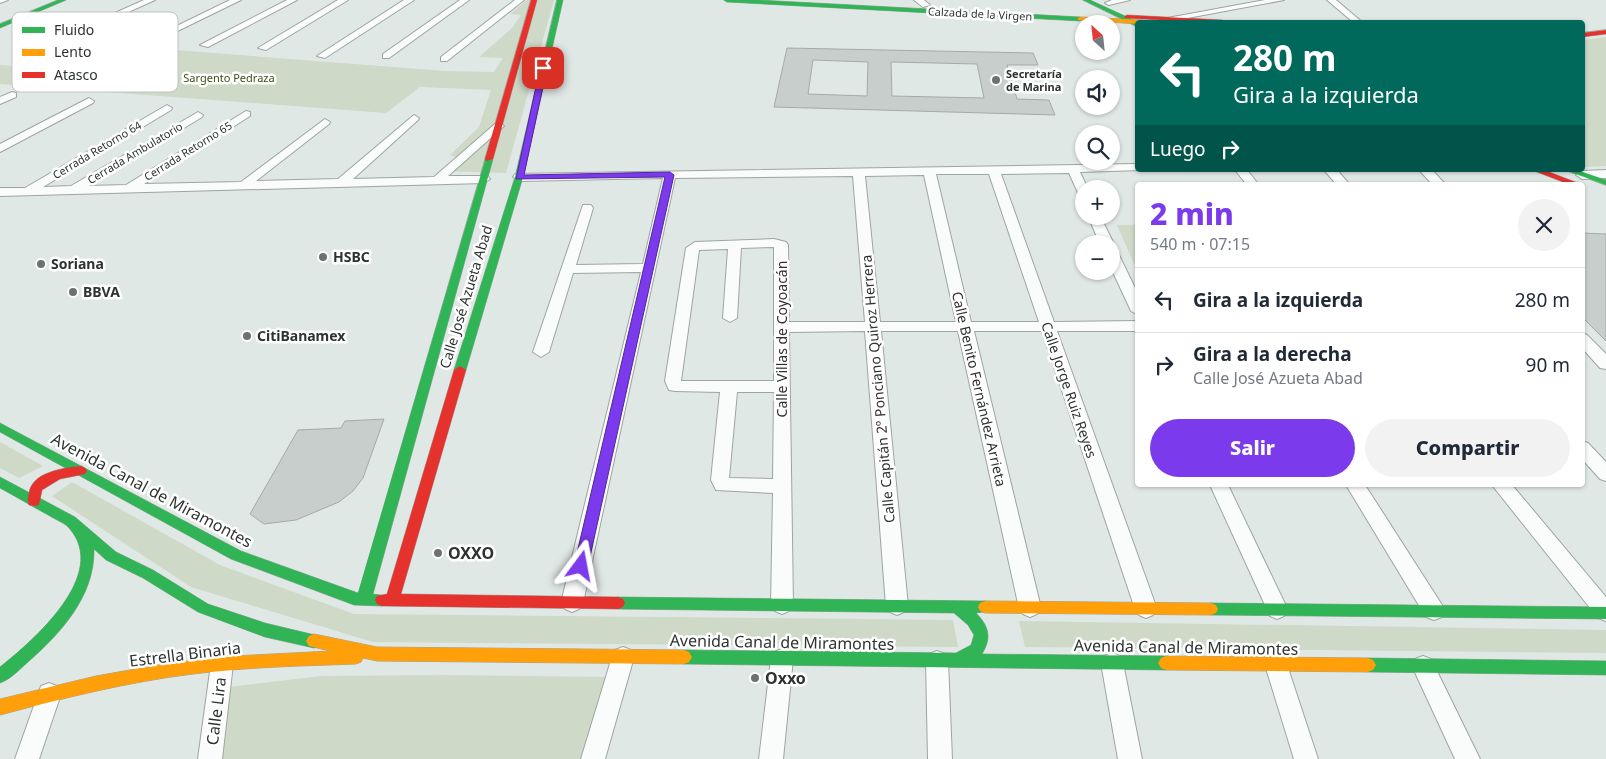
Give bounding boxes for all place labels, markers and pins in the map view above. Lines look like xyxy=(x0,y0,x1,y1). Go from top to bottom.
pin xyxy=(522,47,564,89)
place label: Secretaría de Marina xyxy=(1006,66,1062,94)
marker: Secretaría de Marina xyxy=(990,74,1002,86)
place label: HSBC xyxy=(333,247,370,266)
marker: HSBC xyxy=(317,251,329,263)
place label: Soriana xyxy=(51,254,104,273)
marker: Soriana xyxy=(35,258,47,270)
place label: BBVA xyxy=(83,282,120,301)
marker: BBVA xyxy=(67,286,79,298)
place label: CitiBanamex xyxy=(257,326,346,345)
marker: CitiBanamex xyxy=(241,330,253,342)
place label: OXXO xyxy=(448,542,494,564)
marker: OXXO xyxy=(432,547,444,559)
place label: Oxxo xyxy=(765,667,806,689)
marker: Oxxo xyxy=(749,672,761,684)

